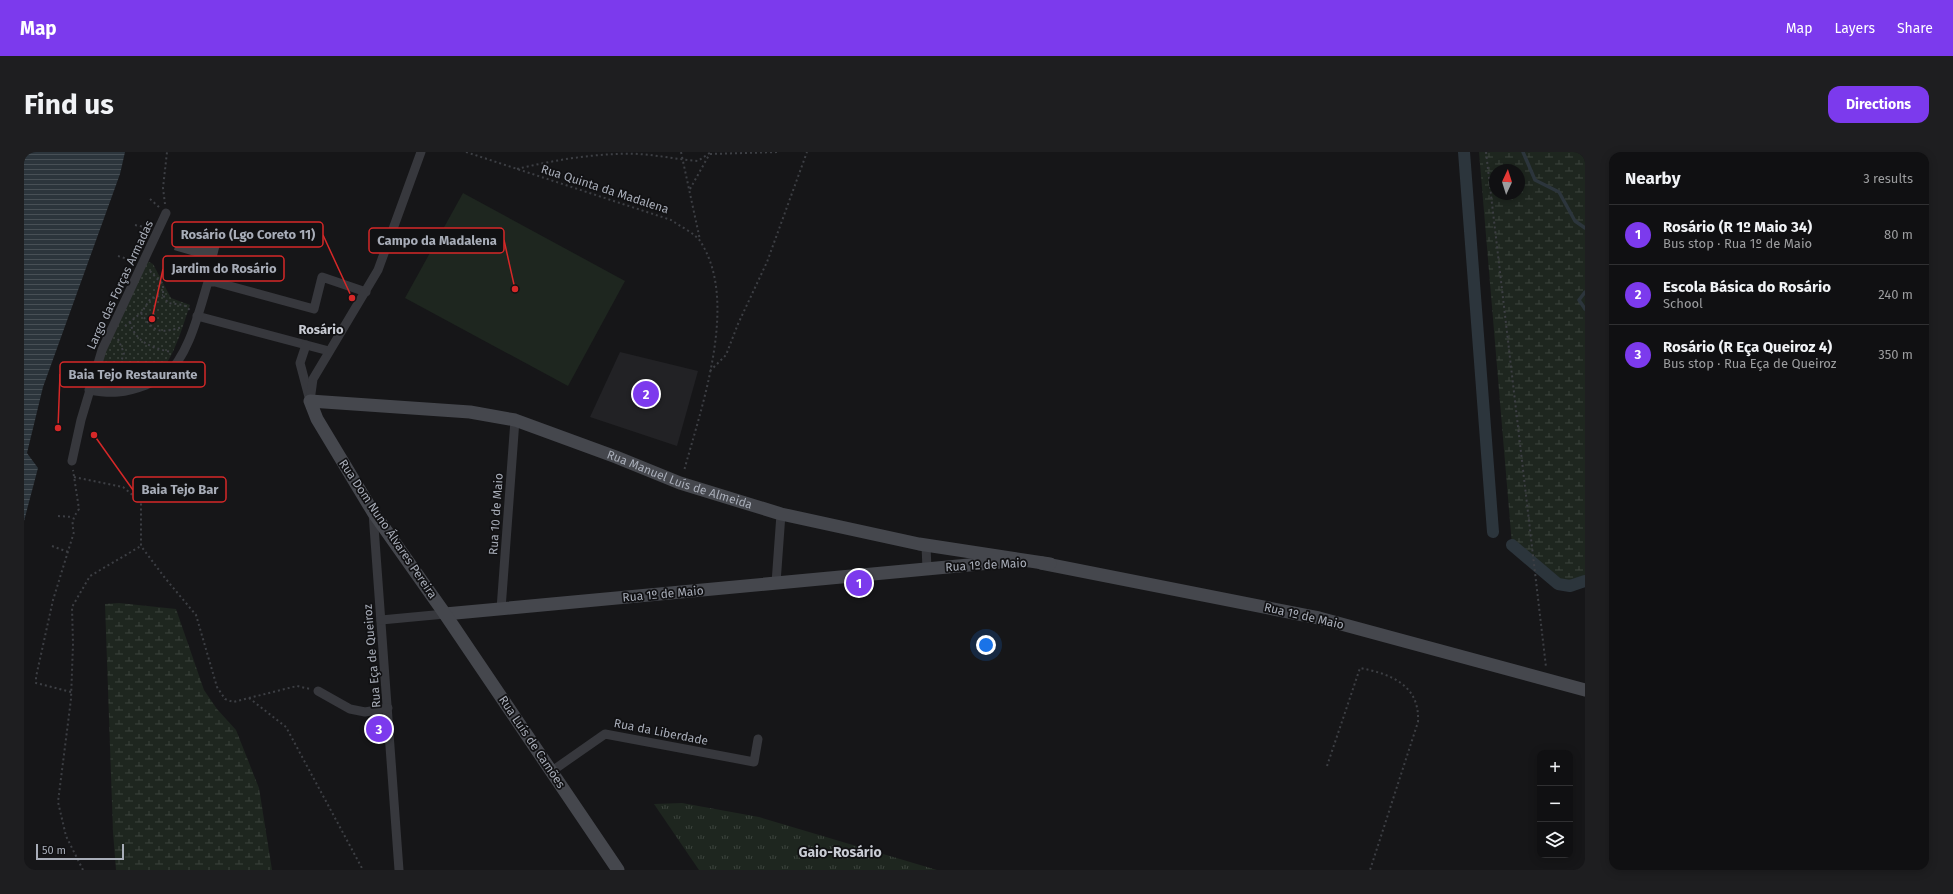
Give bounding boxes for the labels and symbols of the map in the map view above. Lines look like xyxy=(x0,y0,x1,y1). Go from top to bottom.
street label: Rua Quinta da Madalena xyxy=(539,162,671,216)
north arrow xyxy=(1489,164,1525,200)
street label: Largo das Forças Armadas xyxy=(84,218,156,352)
callout: Rosário (Lgo Coreto 11) xyxy=(172,222,323,247)
text: Rosário (Lgo Coreto 11) xyxy=(181,227,315,242)
callout: Campo da Madalena xyxy=(369,228,504,253)
text: Campo da Madalena xyxy=(377,233,497,248)
callout: Jardim do Rosário xyxy=(163,256,284,281)
text: Jardim do Rosário xyxy=(170,261,277,276)
district label: Rosário xyxy=(298,322,344,337)
callout: Baia Tejo Restaurante xyxy=(60,362,205,387)
text: Baia Tejo Restaurante xyxy=(69,367,197,382)
pin: 2 xyxy=(633,379,659,409)
street label: Rua Manuel Luís de Almeida xyxy=(605,447,754,512)
street label: Rua Dom Nuno Álvares Pereira xyxy=(336,456,441,601)
street label: Rua 10 de Maio xyxy=(486,473,506,555)
callout: Baia Tejo Bar xyxy=(133,477,226,502)
text: Baia Tejo Bar xyxy=(141,482,219,497)
street label: Rua 1º de Maio xyxy=(945,556,1027,574)
pin: 1 xyxy=(846,568,872,598)
street label: Rua 1º de Maio xyxy=(622,583,704,605)
street label: Rua 1º de Maio xyxy=(1263,600,1345,632)
street label: Rua Eça de Queiroz xyxy=(360,604,384,708)
your location xyxy=(976,635,996,655)
street label: Rua Luís de Camões xyxy=(496,693,568,791)
pin: 3 xyxy=(366,714,392,744)
street label: Rua da Liberdade xyxy=(613,716,709,748)
scale bar xyxy=(36,842,124,861)
district label: Gaio-Rosário xyxy=(798,844,882,861)

